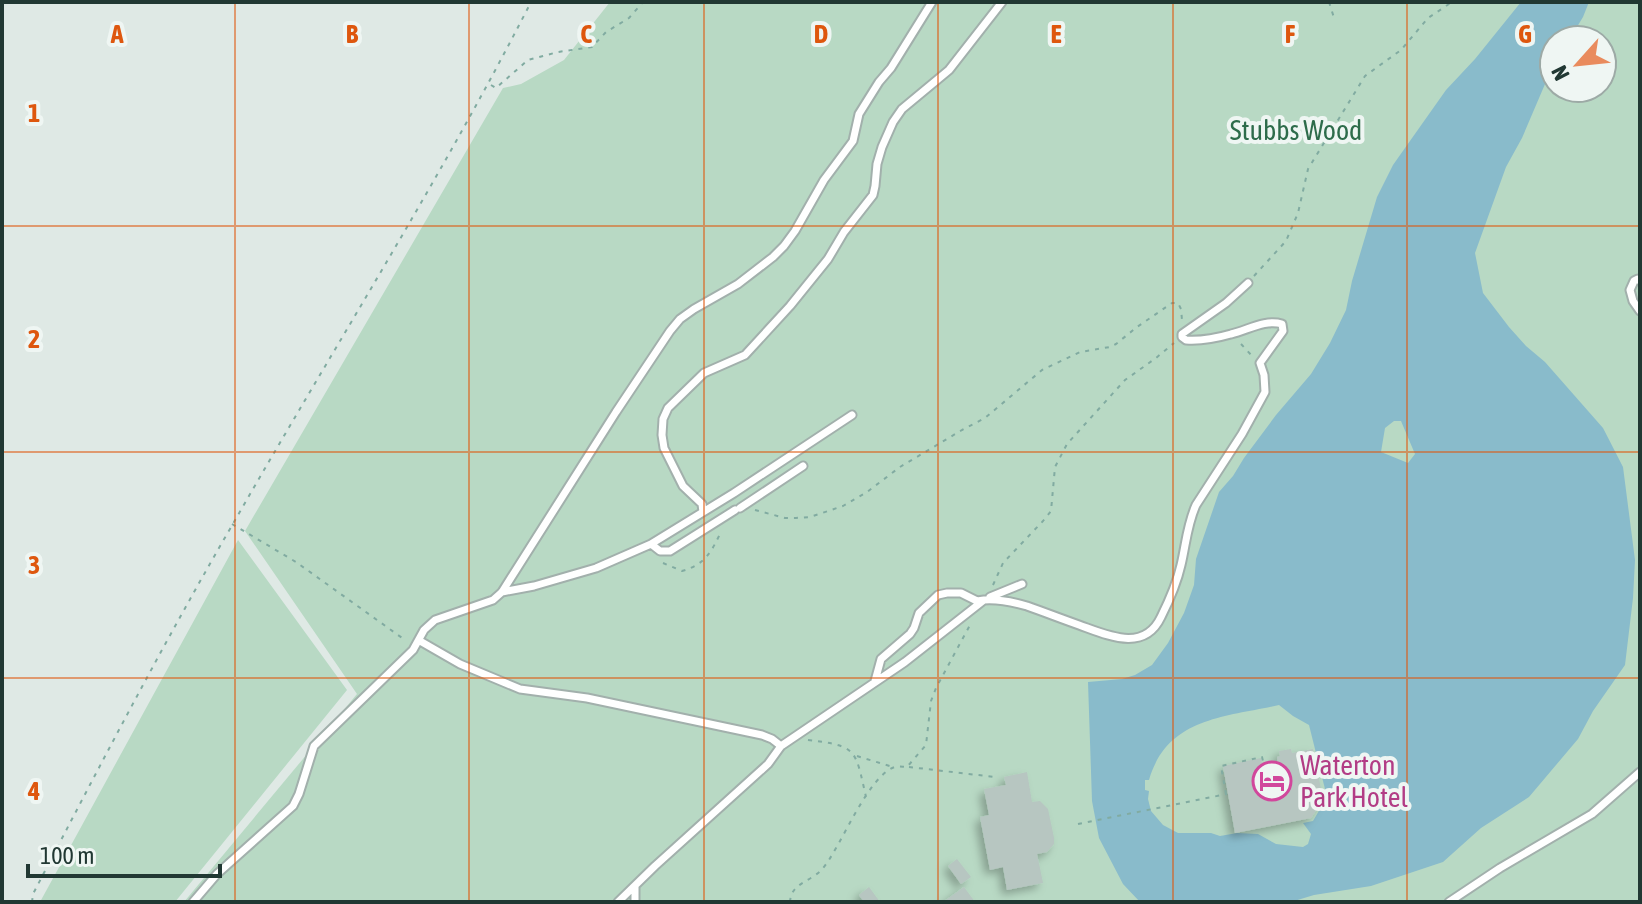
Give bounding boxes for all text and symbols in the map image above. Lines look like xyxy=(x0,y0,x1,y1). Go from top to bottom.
text: A xyxy=(110,19,124,49)
text: B xyxy=(346,19,359,49)
text: C xyxy=(580,19,592,49)
text: D xyxy=(814,19,828,49)
text: E xyxy=(1050,19,1062,49)
text: F xyxy=(1285,19,1296,49)
text: G xyxy=(1518,19,1532,49)
north arrow xyxy=(1538,24,1618,104)
text: N xyxy=(1546,61,1575,85)
text: 1 xyxy=(28,98,40,128)
park label: Stubbs Wood xyxy=(1230,114,1362,146)
text: 2 xyxy=(28,324,40,354)
text: 3 xyxy=(28,550,40,580)
place label: Waterton Park Hotel xyxy=(1300,749,1409,813)
hotel icon: Waterton Park Hotel xyxy=(1251,760,1293,802)
text: 4 xyxy=(27,776,40,806)
scale bar xyxy=(28,828,220,878)
text: 100 m xyxy=(40,842,94,869)

